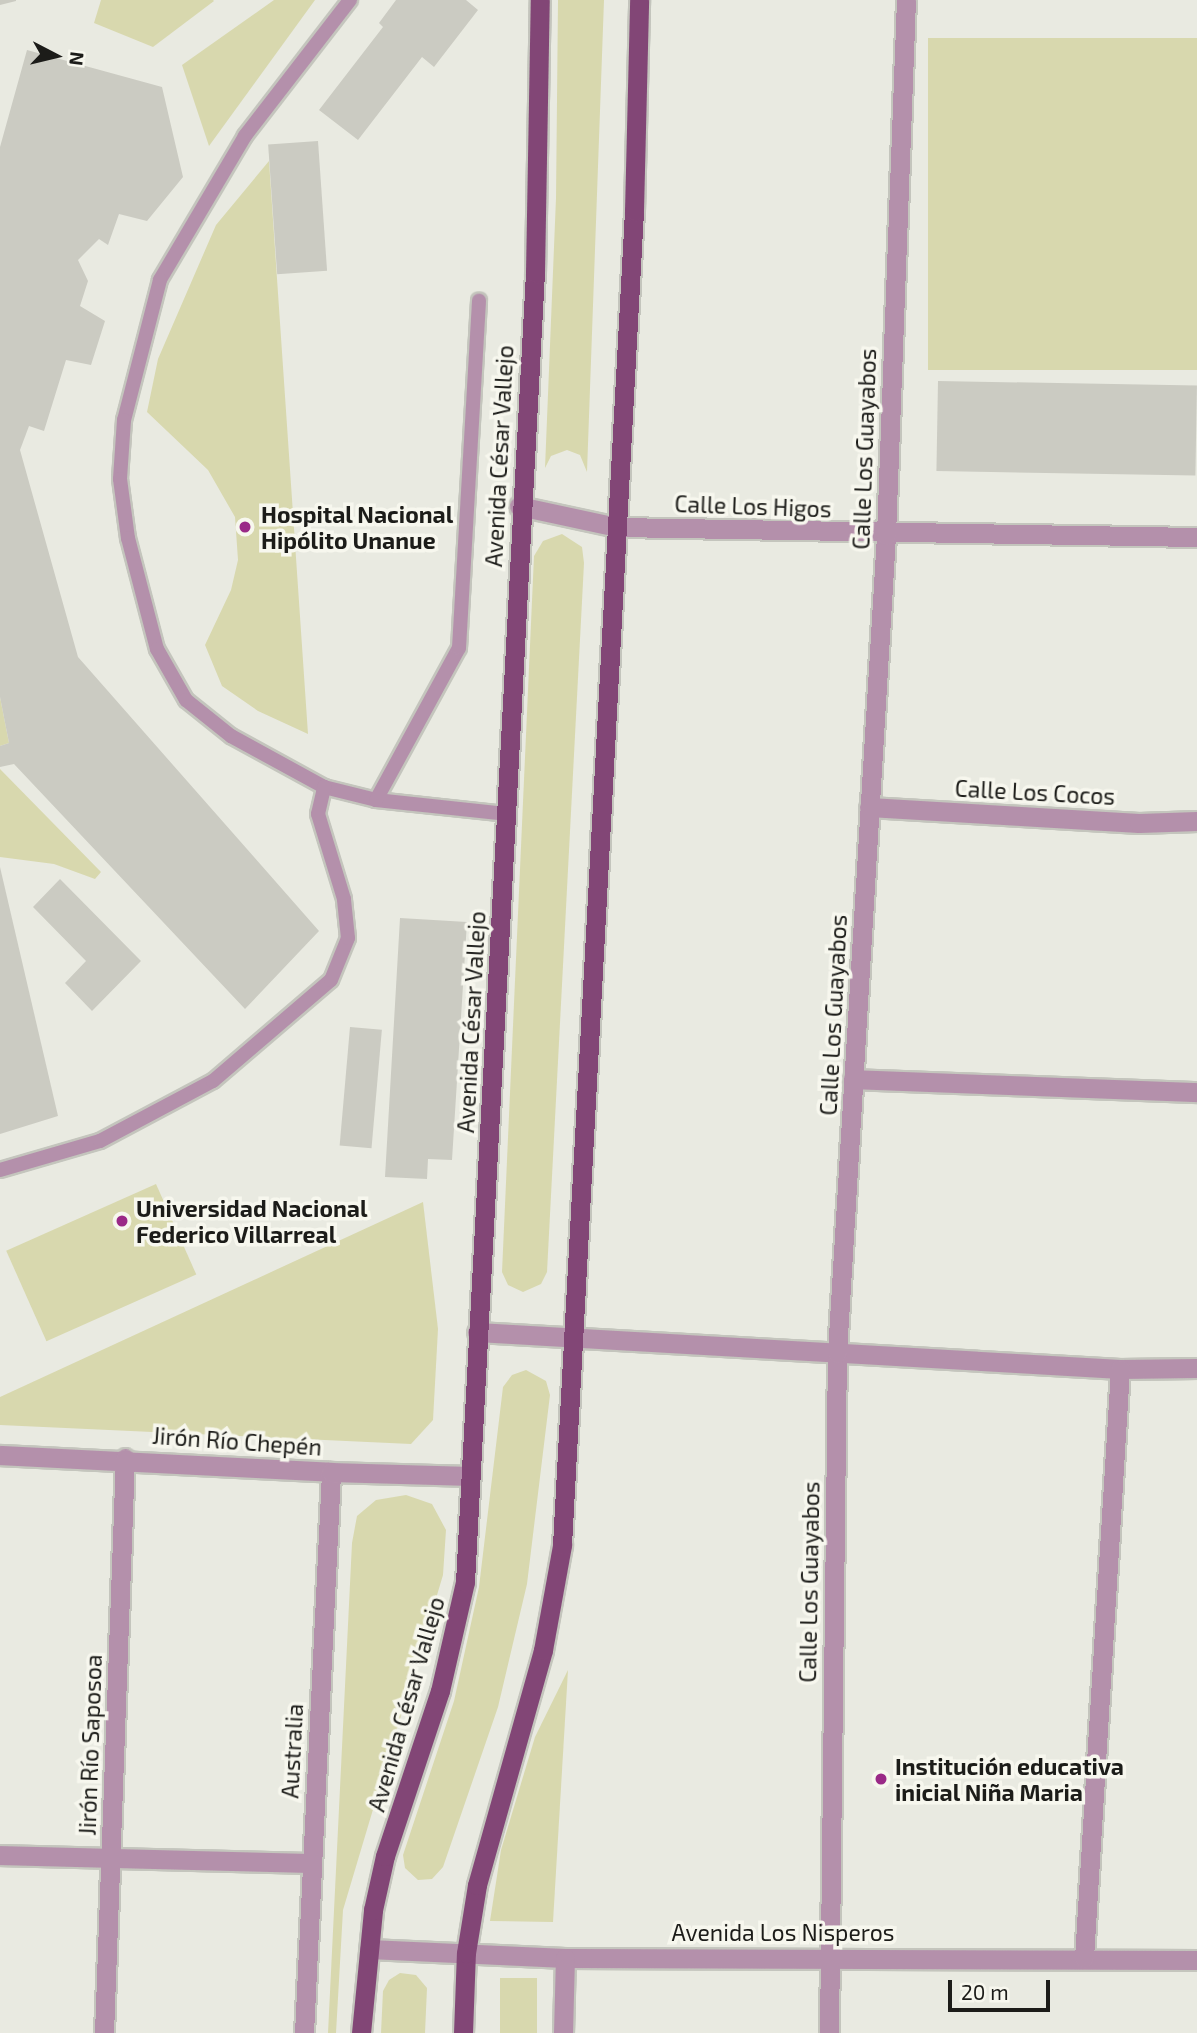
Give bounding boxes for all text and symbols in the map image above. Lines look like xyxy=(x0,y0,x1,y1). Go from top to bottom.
north arrow xyxy=(21,21,91,91)
text: N xyxy=(65,50,90,67)
street label: Avenida César Vallejo xyxy=(479,344,519,568)
street label: Calle Los Guayabos xyxy=(847,348,881,550)
street label: Calle Los Higos xyxy=(674,489,832,523)
place label: Hospital Nacional Hipólito Unanue xyxy=(261,500,454,554)
marker: Hospital Nacional Hipólito Unanue xyxy=(235,517,255,537)
street label: Calle Los Cocos xyxy=(954,774,1116,810)
street label: Avenida César Vallejo xyxy=(451,910,491,1134)
street label: Calle Los Guayabos xyxy=(814,914,852,1116)
place label: Universidad Nacional Federico Villarreal xyxy=(136,1194,367,1248)
marker: Universidad Nacional Federico Villarreal xyxy=(114,1213,130,1229)
street label: Jirón Río Chepén xyxy=(151,1421,323,1461)
street label: Calle Los Guayabos xyxy=(793,1481,825,1683)
street label: Avenida César Vallejo xyxy=(362,1593,450,1815)
street label: Jirón Río Saposoa xyxy=(73,1654,107,1836)
street label: Australia xyxy=(276,1703,308,1799)
place label: Institución educativa inicial Niña Maria xyxy=(895,1752,1124,1806)
marker: Institución educativa inicial Niña Maria xyxy=(873,1771,889,1787)
street label: Avenida Los Nisperos xyxy=(672,1918,894,1946)
scale bar xyxy=(952,1966,1054,2010)
text: 20 m xyxy=(961,1979,1009,2004)

